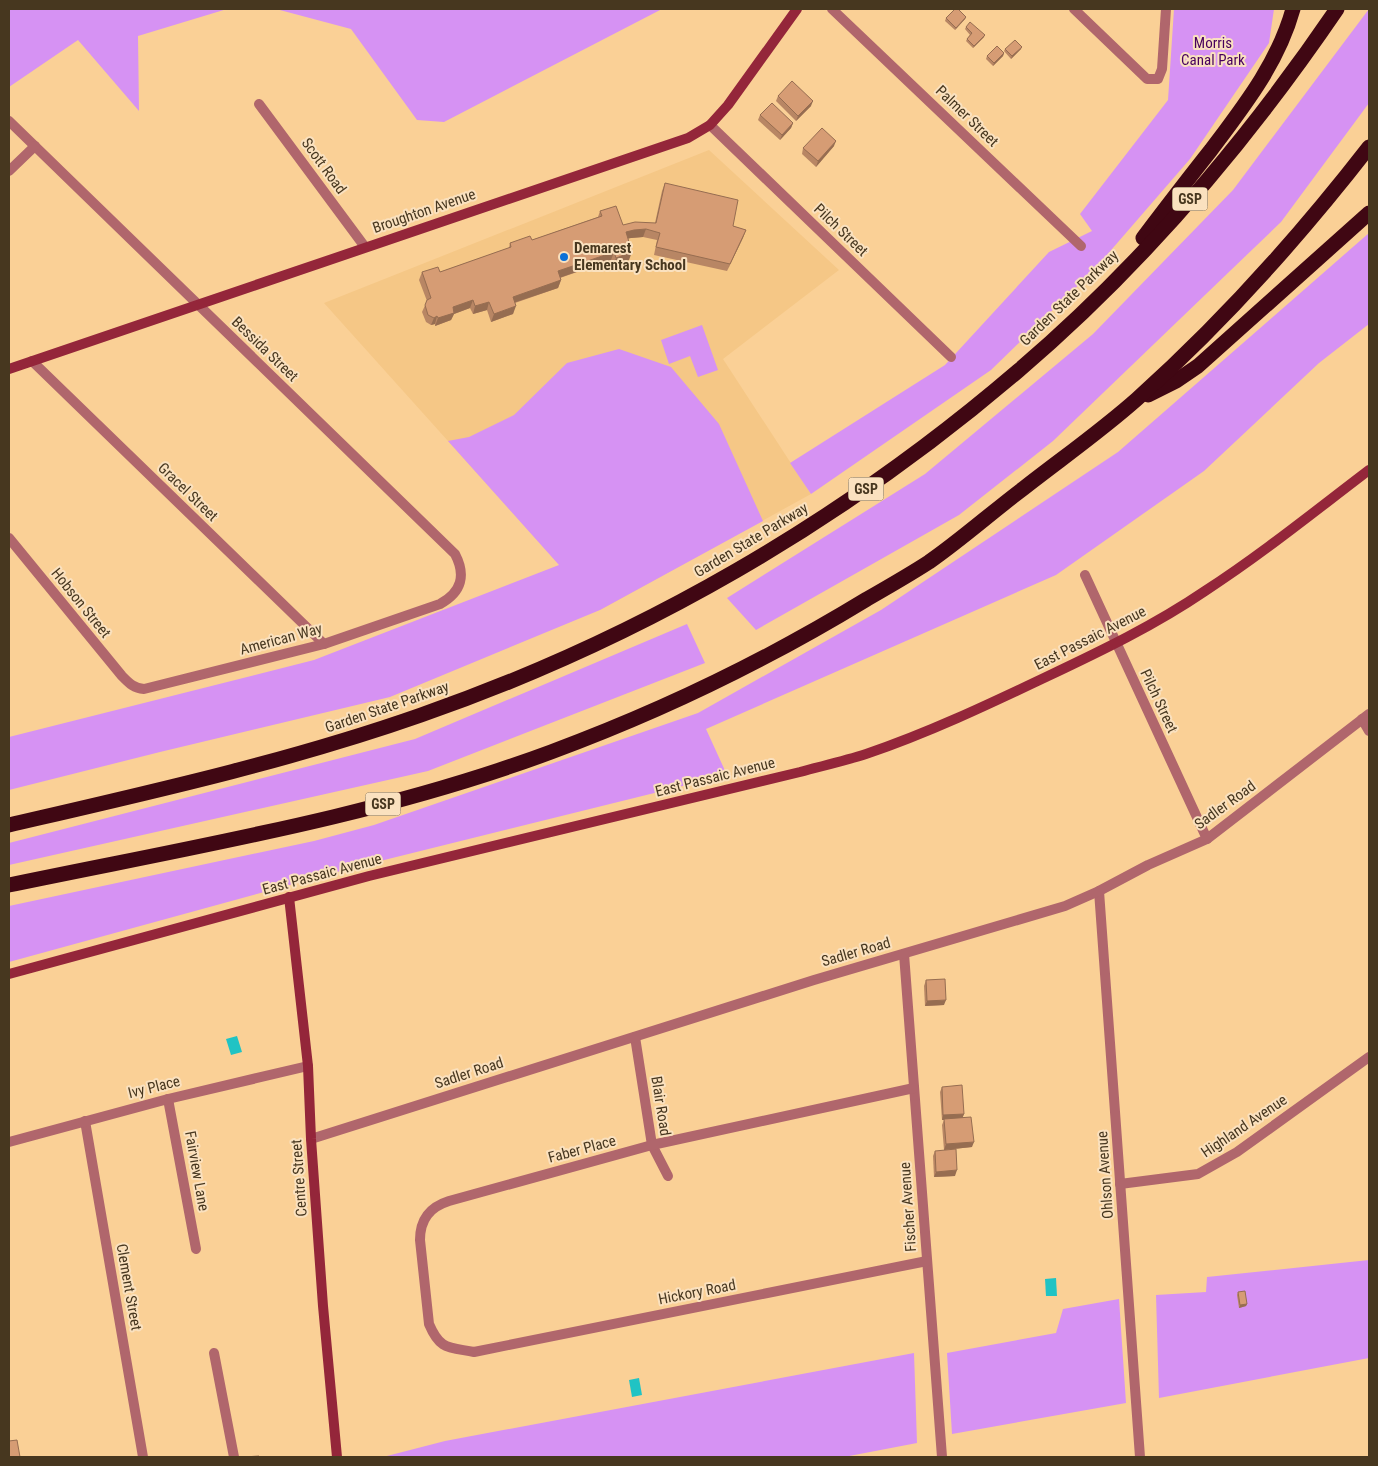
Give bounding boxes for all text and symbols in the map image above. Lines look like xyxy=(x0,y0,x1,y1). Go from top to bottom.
park label: Morris Canal Park xyxy=(1181,34,1245,69)
street label: Palmer Street xyxy=(932,82,1002,150)
street label: Scott Road xyxy=(298,135,350,197)
street label: Broughton Avenue xyxy=(370,185,478,237)
road number: GSP xyxy=(1172,188,1208,210)
street label: Pilch Street xyxy=(810,200,872,260)
place label: Demarest Elementary School xyxy=(574,239,686,274)
street label: Garden State Parkway xyxy=(1016,246,1122,350)
marker: Demarest Elementary School xyxy=(558,251,570,263)
street label: Bessida Street xyxy=(228,313,302,385)
street label: Gracel Street xyxy=(154,459,222,525)
road number: GSP xyxy=(848,478,884,500)
street label: Garden State Parkway xyxy=(691,499,811,581)
street label: Hobson Street xyxy=(47,565,115,641)
street label: East Passaic Avenue xyxy=(1031,602,1149,674)
street label: American Way xyxy=(238,619,324,659)
street label: Pilch Street xyxy=(1136,666,1182,736)
street label: Garden State Parkway xyxy=(323,677,451,737)
street label: East Passaic Avenue xyxy=(653,753,777,801)
street label: Sadler Road xyxy=(1191,777,1259,833)
road number: GSP xyxy=(366,792,400,816)
street label: East Passaic Avenue xyxy=(260,849,384,899)
street label: Sadler Road xyxy=(819,934,893,970)
street label: Sadler Road xyxy=(432,1053,506,1093)
street label: Ivy Place xyxy=(126,1072,182,1102)
street label: Blair Road xyxy=(647,1075,675,1137)
street label: Highland Avenue xyxy=(1198,1091,1290,1161)
street label: Fairview Lane xyxy=(181,1130,213,1212)
street label: Ohlson Avenue xyxy=(1093,1130,1117,1220)
street label: Faber Place xyxy=(546,1131,618,1167)
street label: Centre Street xyxy=(287,1139,311,1217)
street label: Fischer Avenue xyxy=(896,1162,920,1252)
street label: Clement Street xyxy=(113,1242,145,1332)
street label: Hickory Road xyxy=(657,1276,737,1308)

